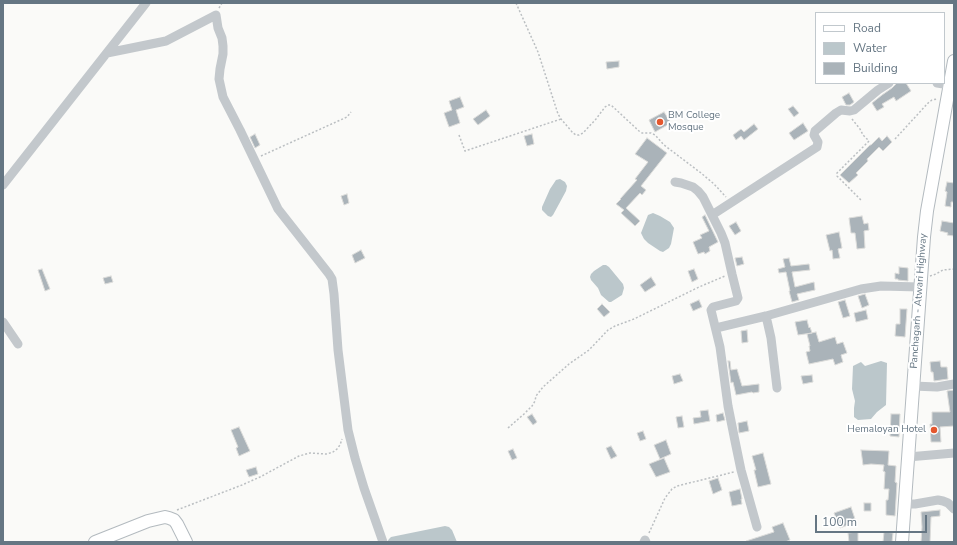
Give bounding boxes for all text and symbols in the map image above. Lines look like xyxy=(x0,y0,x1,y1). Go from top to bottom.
legend xyxy=(815,12,945,84)
text: Road xyxy=(853,20,881,36)
text: Water xyxy=(853,40,887,56)
text: Building xyxy=(853,60,898,76)
place label: BM College Mosque xyxy=(668,110,720,134)
marker: BM College Mosque xyxy=(655,117,665,127)
street label: Panchagarh - Atwari Highway xyxy=(908,233,930,369)
place label: Hemaloyan Hotel xyxy=(847,424,926,436)
marker: Hemaloyan Hotel xyxy=(929,425,939,435)
scale bar xyxy=(817,507,929,533)
text: 100 m xyxy=(822,514,857,530)

